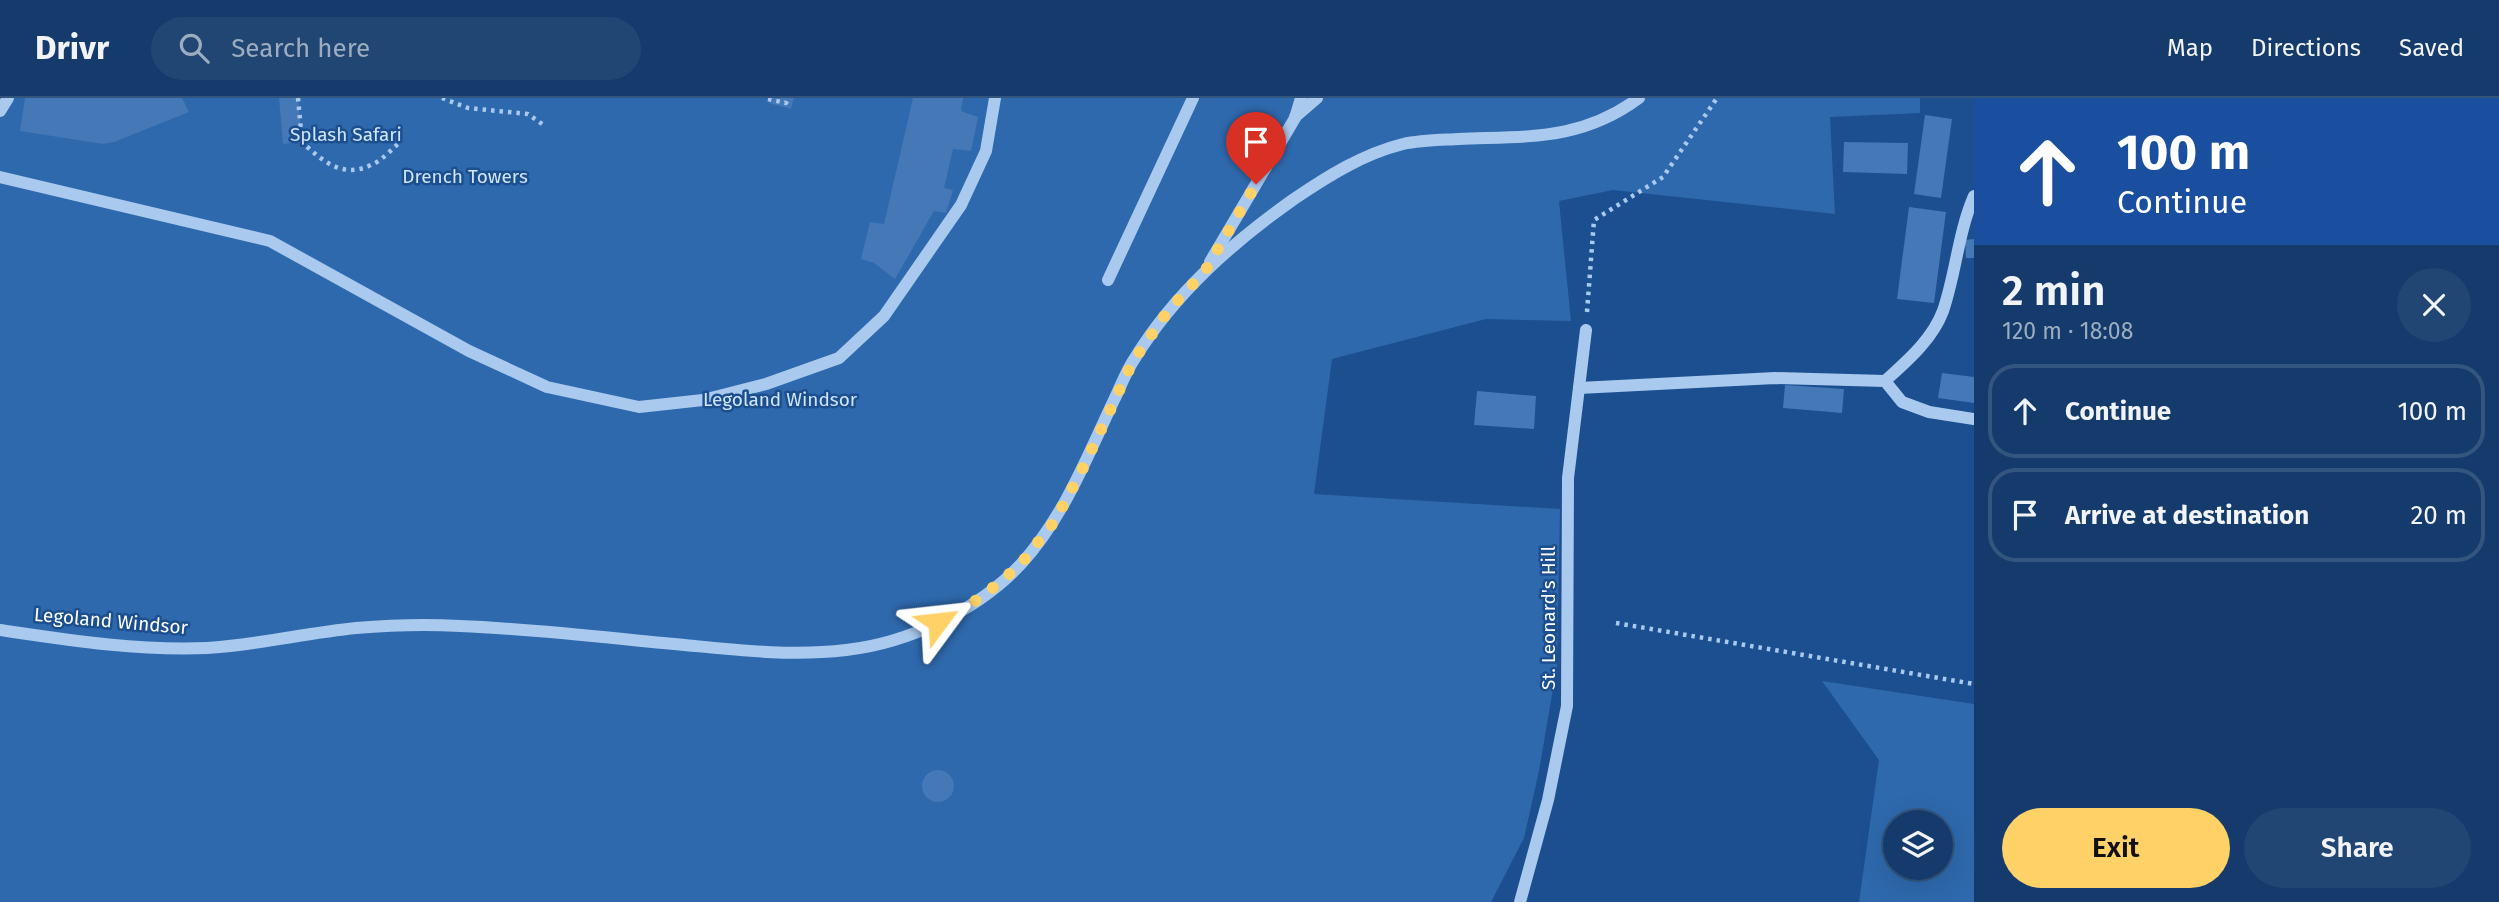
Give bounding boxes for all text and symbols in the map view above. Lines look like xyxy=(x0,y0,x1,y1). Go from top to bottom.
search box xyxy=(151,17,641,80)
text: Drivr xyxy=(35,28,109,68)
icon: search xyxy=(175,29,213,67)
text: Search here xyxy=(231,33,370,64)
text: Map xyxy=(2167,34,2213,62)
text: Directions xyxy=(2251,34,2361,62)
text: Saved xyxy=(2399,34,2464,62)
pin xyxy=(1226,112,1286,184)
park label: Splash Safari xyxy=(290,123,402,146)
icon: arrive xyxy=(1237,123,1275,161)
text: 100 m xyxy=(2117,123,2250,182)
icon: ahead xyxy=(2002,126,2093,217)
park label: Drench Towers xyxy=(402,165,528,188)
text: Continue xyxy=(2117,183,2247,221)
text: 2 min xyxy=(2002,266,2106,316)
button: close xyxy=(2397,268,2471,342)
text: 120 m · 18:08 xyxy=(2002,317,2133,345)
park label: Legoland Windsor xyxy=(703,388,858,411)
icon: ahead xyxy=(2006,392,2044,430)
text: Continue xyxy=(2065,396,2171,427)
text: 100 m xyxy=(2398,396,2467,427)
icon: arrive xyxy=(2006,496,2044,534)
text: Arrive at destination xyxy=(2065,500,2309,531)
text: 20 m xyxy=(2410,500,2467,531)
street label: St. Leonard's Hill xyxy=(1537,545,1560,690)
position arrow xyxy=(901,585,975,659)
street label: Legoland Windsor xyxy=(33,603,189,639)
button: Exit xyxy=(2002,808,2230,888)
button: Share xyxy=(2244,808,2471,888)
map controls xyxy=(1883,810,1953,880)
button: layers xyxy=(1883,810,1953,880)

